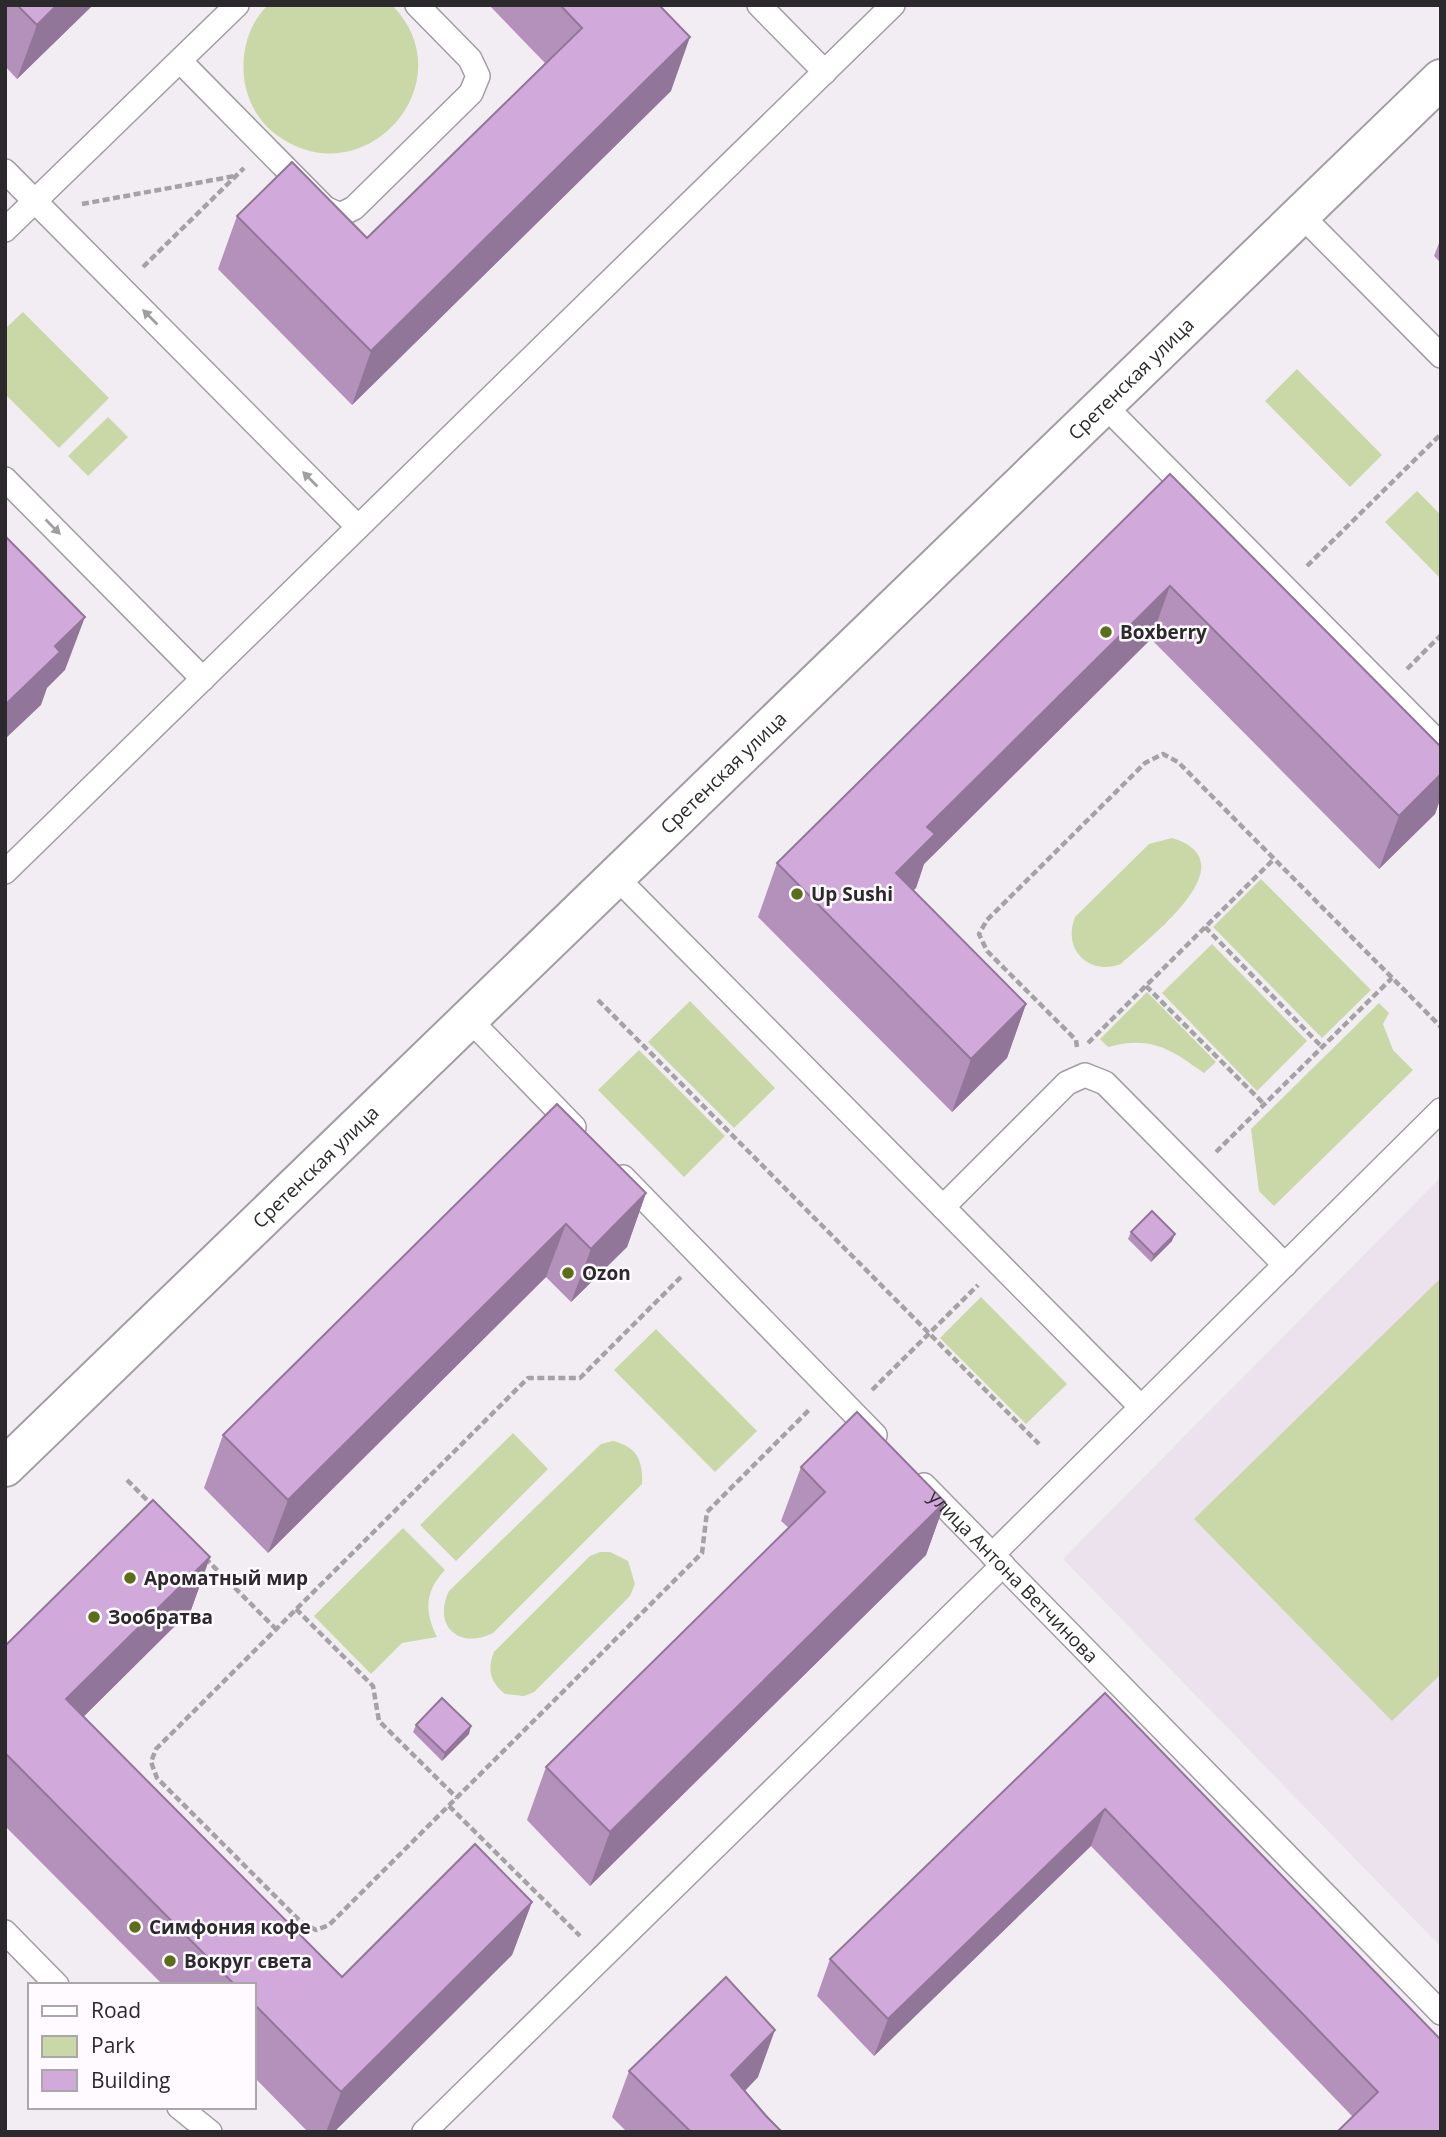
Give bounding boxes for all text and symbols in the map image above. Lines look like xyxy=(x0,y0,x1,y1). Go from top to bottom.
one-way arrow xyxy=(142,309,158,325)
street label: Сретенская улица xyxy=(1062,312,1200,446)
one-way arrow xyxy=(302,470,319,487)
one-way arrow xyxy=(45,519,62,536)
place label: Boxberry xyxy=(1120,619,1207,645)
marker: Boxberry xyxy=(1098,624,1114,640)
street label: Сретенская улица xyxy=(655,706,792,840)
place label: Up Sushi xyxy=(811,881,893,907)
marker: Up Sushi xyxy=(789,886,805,902)
street label: Сретенская улица xyxy=(247,1100,384,1234)
place label: Ozon xyxy=(582,1260,631,1286)
marker: Ozon xyxy=(560,1265,576,1281)
street label: улица Антона Ветчинова xyxy=(923,1484,1104,1669)
place label: Ароматный мир xyxy=(144,1565,308,1591)
marker: Ароматный мир xyxy=(122,1570,138,1586)
place label: Зообратва xyxy=(108,1604,213,1630)
marker: Зообратва xyxy=(86,1609,102,1625)
place label: Симфония кофе xyxy=(149,1914,311,1940)
marker: Симфония кофе xyxy=(127,1919,143,1935)
place label: Вокруг света xyxy=(184,1948,312,1974)
marker: Вокруг света xyxy=(162,1953,178,1969)
legend xyxy=(28,1983,256,2109)
text: Road xyxy=(91,1996,141,2024)
text: Park xyxy=(91,2031,135,2059)
text: Building xyxy=(91,2066,170,2094)

